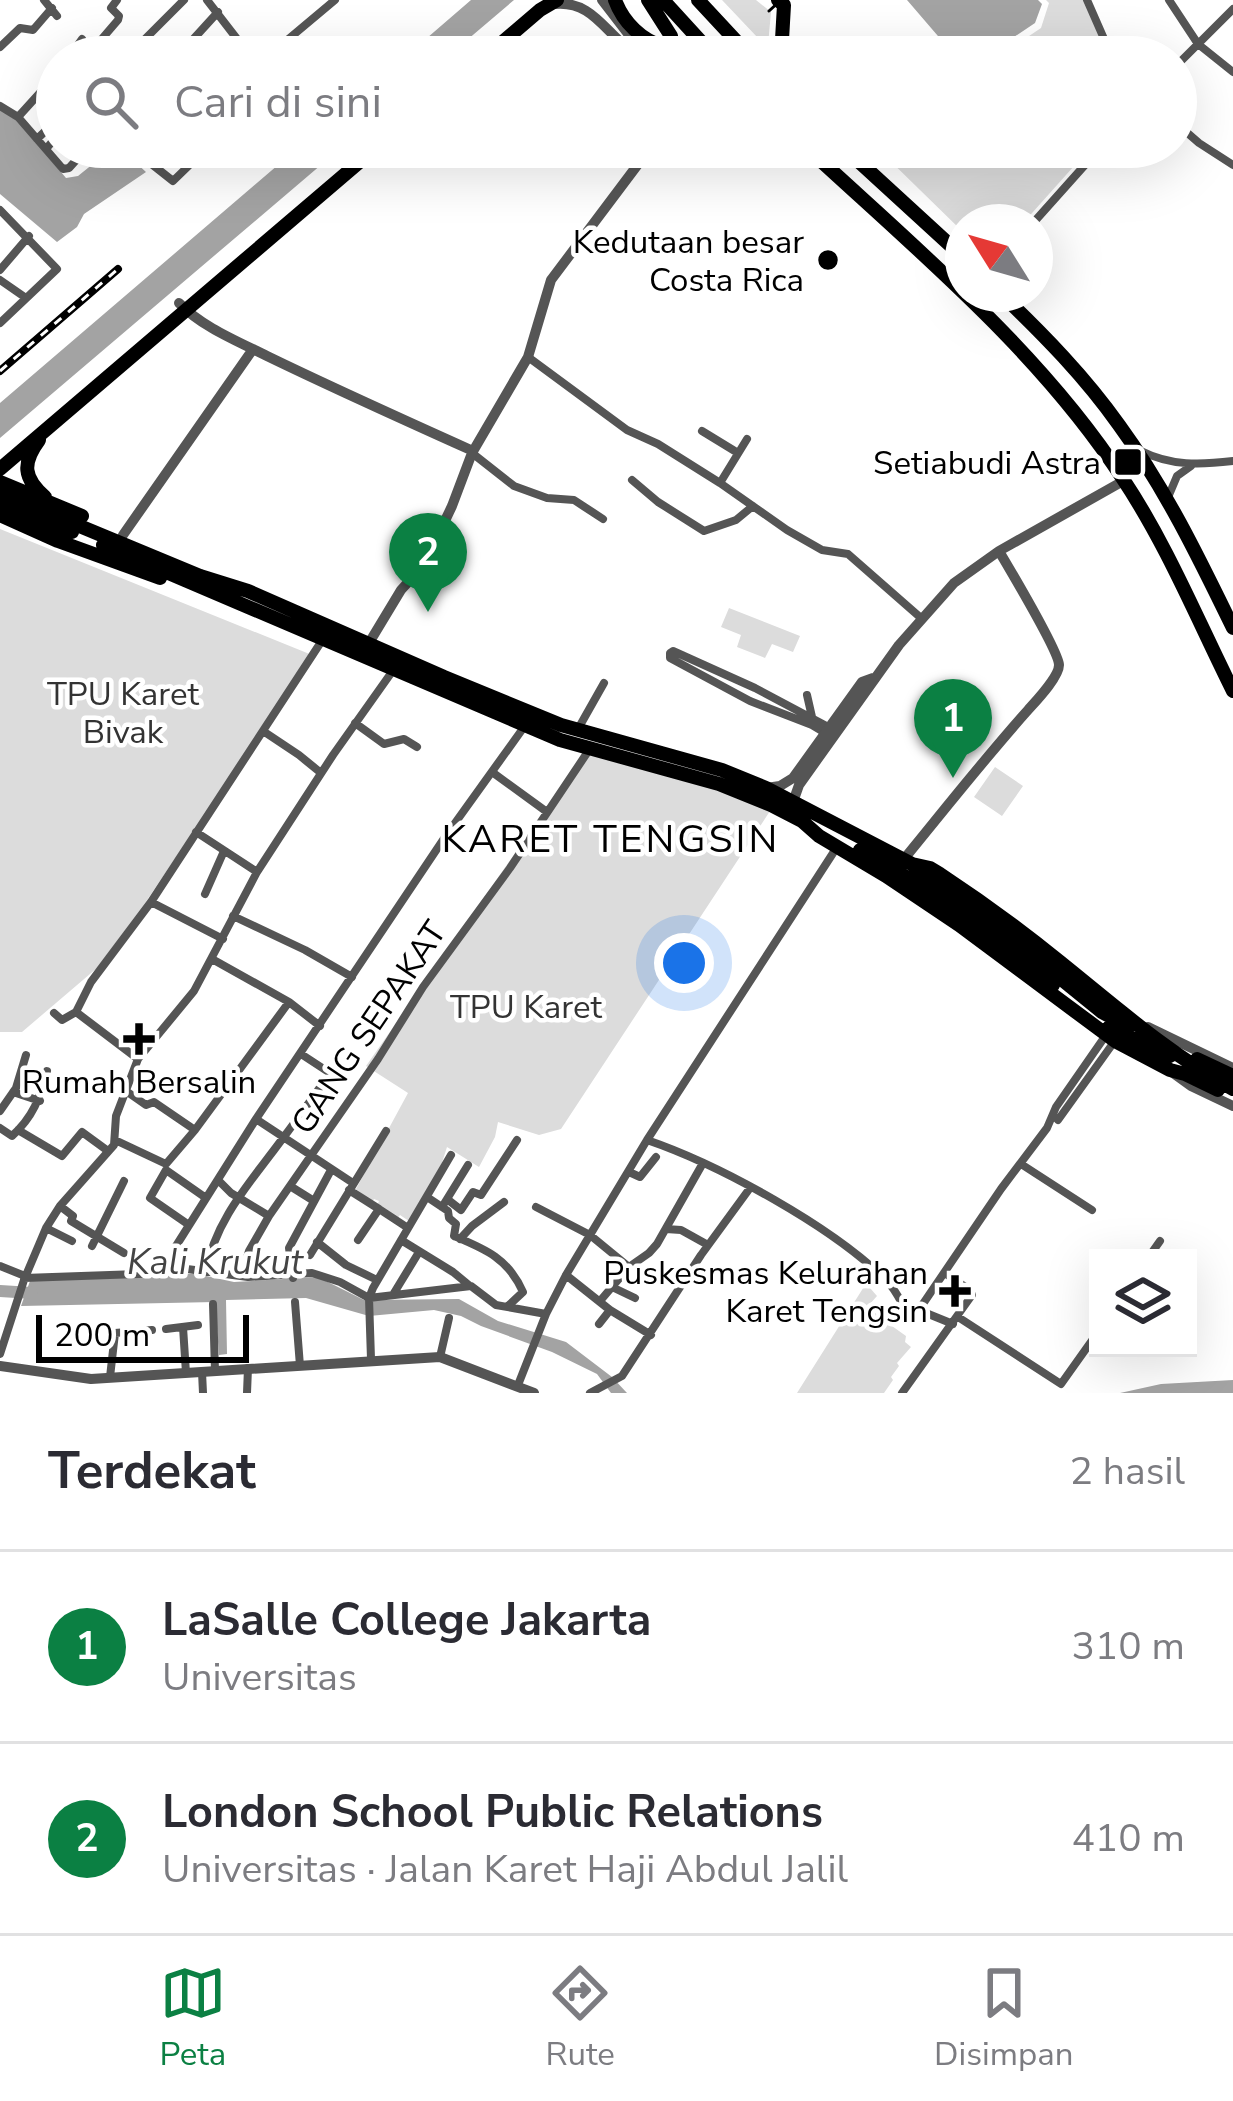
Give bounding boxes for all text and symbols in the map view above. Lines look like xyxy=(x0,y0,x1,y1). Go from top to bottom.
search box xyxy=(36,36,1197,168)
icon: search xyxy=(78,69,144,135)
text: Cari di sini xyxy=(174,72,382,133)
north arrow xyxy=(945,204,1053,312)
place label: Kedutaan besar Costa Rica xyxy=(573,220,804,303)
marker: Kedutaan besar Costa Rica xyxy=(815,247,841,273)
place label: Setiabudi Astra xyxy=(873,441,1101,486)
marker: Setiabudi Astra xyxy=(1112,446,1144,478)
pin: 2 xyxy=(389,513,467,612)
park label: TPU Karet Bivak xyxy=(47,672,199,755)
pin: 1 xyxy=(914,679,992,778)
district label: KARET TENGSIN xyxy=(442,813,780,866)
street label: GANG SEPAKAT xyxy=(281,912,457,1143)
your location xyxy=(654,933,714,993)
park label: TPU Karet xyxy=(450,985,602,1030)
marker: Rumah Bersalin xyxy=(123,1023,155,1055)
place label: Rumah Bersalin xyxy=(22,1060,256,1105)
water label: Kali Krukut xyxy=(127,1238,305,1287)
map controls xyxy=(1089,1249,1197,1357)
button: layers xyxy=(1089,1249,1197,1357)
place label: Puskesmas Kelurahan Karet Tengsin xyxy=(603,1251,928,1334)
marker: Puskesmas Kelurahan Karet Tengsin xyxy=(939,1275,971,1307)
scale bar xyxy=(36,1309,249,1362)
text: 200 m xyxy=(54,1313,150,1358)
text: Terdekat xyxy=(48,1436,256,1506)
text: 2 hasil xyxy=(1069,1445,1185,1498)
text: LaSalle College Jakarta xyxy=(162,1590,651,1651)
text: 1 xyxy=(75,1620,99,1673)
text: 310 m xyxy=(1071,1620,1185,1673)
text: Universitas xyxy=(162,1651,357,1704)
text: London School Public Relations xyxy=(162,1782,823,1843)
text: 2 xyxy=(75,1812,99,1865)
text: 410 m xyxy=(1071,1812,1185,1865)
text: Universitas · Jalan Karet Haji Abdul Jalil xyxy=(162,1843,848,1896)
tab: Peta xyxy=(160,1960,226,2077)
tab: Rute xyxy=(545,1960,615,2077)
tab: Disimpan xyxy=(934,1960,1073,2077)

